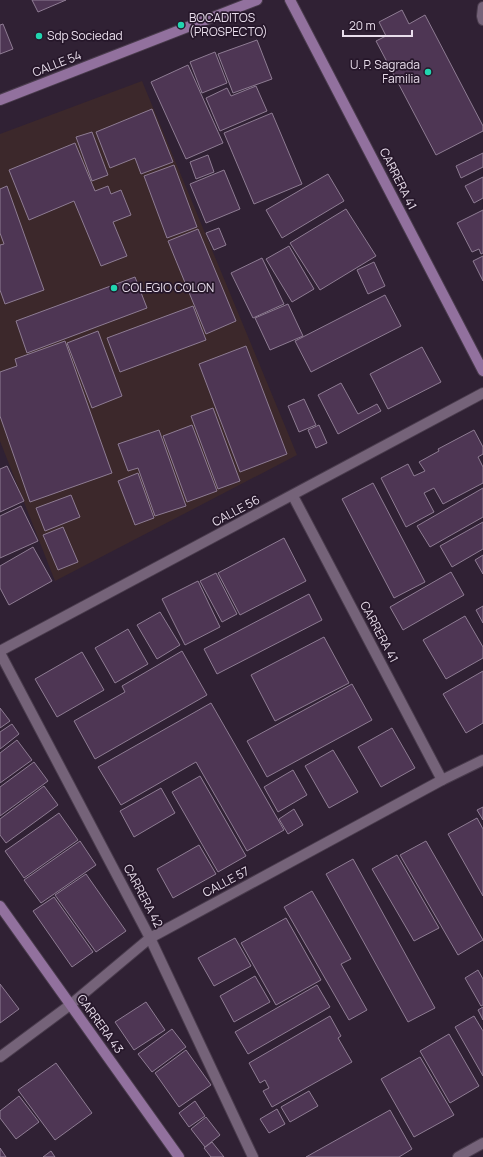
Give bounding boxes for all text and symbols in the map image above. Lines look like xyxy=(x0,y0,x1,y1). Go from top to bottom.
place label: BOCADITOS (PROSPECTO) xyxy=(189,9,268,40)
scale bar xyxy=(343,12,412,38)
text: 20 m xyxy=(349,17,376,34)
marker: BOCADITOS (PROSPECTO) xyxy=(176,20,186,30)
place label: Sdp Sociedad xyxy=(47,27,123,44)
marker: Sdp Sociedad xyxy=(34,31,44,41)
street label: CALLE 54 xyxy=(30,46,84,81)
place label: U. P. Sagrada Familia xyxy=(350,56,420,87)
marker: U. P. Sagrada Familia xyxy=(423,67,433,77)
street label: CARRERA 41 xyxy=(376,145,421,213)
place label: COLEGIO COLON xyxy=(122,279,214,296)
marker: COLEGIO COLON xyxy=(109,283,119,293)
street label: CALLE 56 xyxy=(209,491,263,530)
street label: CARRERA 41 xyxy=(356,598,403,665)
street label: CARRERA 42 xyxy=(120,861,167,931)
street label: CALLE 57 xyxy=(200,862,252,901)
street label: CARRERA 43 xyxy=(73,991,128,1057)

